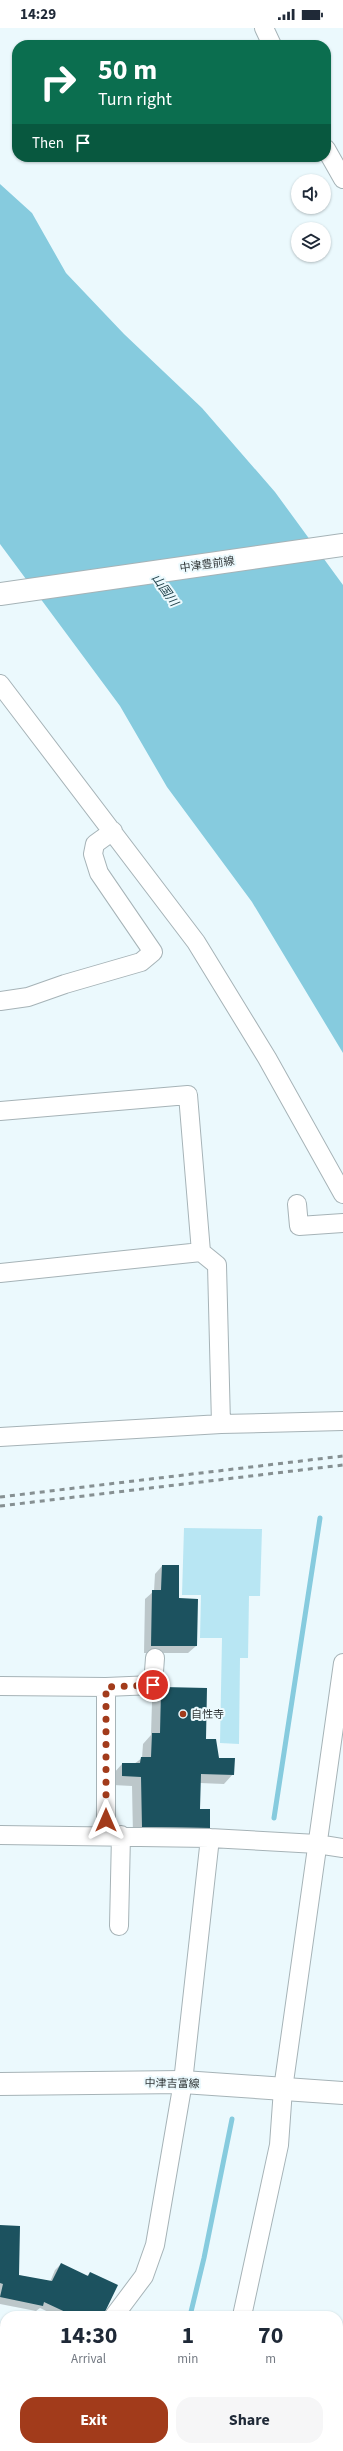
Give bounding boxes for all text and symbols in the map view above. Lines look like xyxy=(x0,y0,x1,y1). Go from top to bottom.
text: 14:29 xyxy=(20,4,56,25)
text: 50 m xyxy=(98,50,157,90)
icon: right xyxy=(32,56,84,108)
text: Turn right xyxy=(98,87,172,112)
icon: arrive xyxy=(72,132,94,154)
text: Then xyxy=(32,133,64,154)
map controls xyxy=(291,174,331,262)
button: sound xyxy=(291,174,331,214)
button: layers xyxy=(291,222,331,262)
street label: 中津豊前線 xyxy=(179,553,235,576)
water label: 山国川 xyxy=(147,571,183,611)
pin xyxy=(136,1668,170,1702)
icon: arrive xyxy=(142,1674,164,1696)
place label: 自性寺 xyxy=(191,1707,224,1722)
marker: 自性寺 xyxy=(178,1709,188,1719)
position arrow xyxy=(85,1799,127,1841)
street label: 中津吉富線 xyxy=(144,2076,200,2091)
text: 14:30 xyxy=(60,2318,118,2353)
text: 1 xyxy=(181,2318,194,2353)
text: 70 xyxy=(258,2318,283,2353)
text: Arrival xyxy=(71,2350,106,2368)
text: min xyxy=(177,2350,198,2368)
text: m xyxy=(265,2350,276,2368)
button: Exit xyxy=(20,2397,168,2443)
button: Share xyxy=(176,2397,323,2443)

